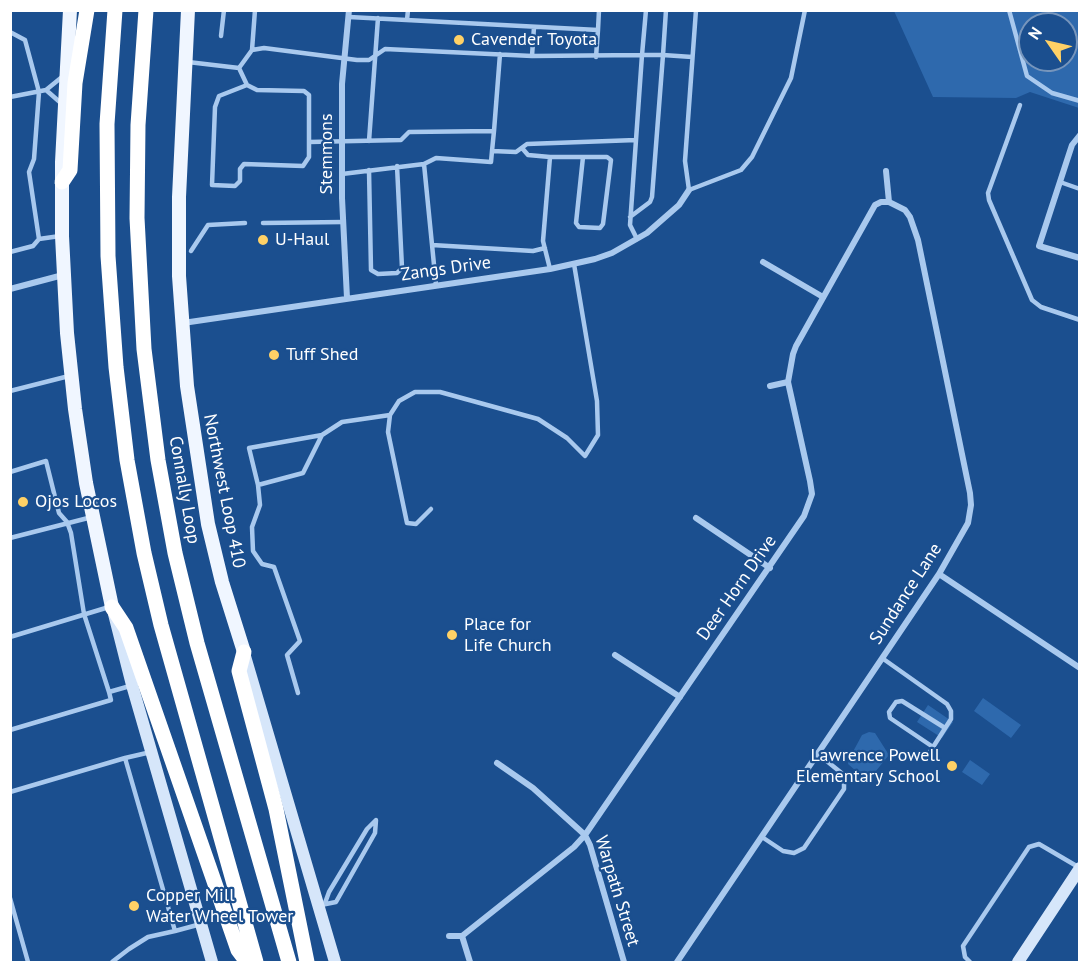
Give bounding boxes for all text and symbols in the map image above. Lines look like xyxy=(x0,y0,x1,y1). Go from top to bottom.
north arrow xyxy=(1018,12,1078,72)
text: N xyxy=(1024,23,1046,43)
place label: Cavender Toyota xyxy=(471,29,597,51)
marker: Cavender Toyota xyxy=(452,33,466,47)
street label: Stemmons xyxy=(316,114,338,194)
place label: U-Haul xyxy=(275,229,329,251)
marker: U-Haul xyxy=(256,233,270,247)
street label: Zangs Drive xyxy=(400,252,492,286)
place label: Tuff Shed xyxy=(286,344,358,366)
marker: Tuff Shed xyxy=(267,348,281,362)
street label: Northwest Loop 410 xyxy=(198,412,250,570)
street label: Connally Loop xyxy=(164,435,204,545)
place label: Ojos Locos xyxy=(35,491,117,513)
marker: Ojos Locos xyxy=(16,495,30,509)
street label: Deer Horn Drive xyxy=(693,531,781,645)
street label: Sundance Lane xyxy=(865,539,947,649)
place label: Place for Life Church xyxy=(464,614,552,656)
marker: Place for Life Church xyxy=(445,628,459,642)
place label: Lawrence Powell Elementary School xyxy=(796,745,940,788)
marker: Lawrence Powell Elementary School xyxy=(945,759,959,773)
street label: Warpath Street xyxy=(590,833,644,949)
place label: Copper Mill Water Wheel Tower xyxy=(146,885,293,928)
marker: Copper Mill Water Wheel Tower xyxy=(127,899,141,913)

